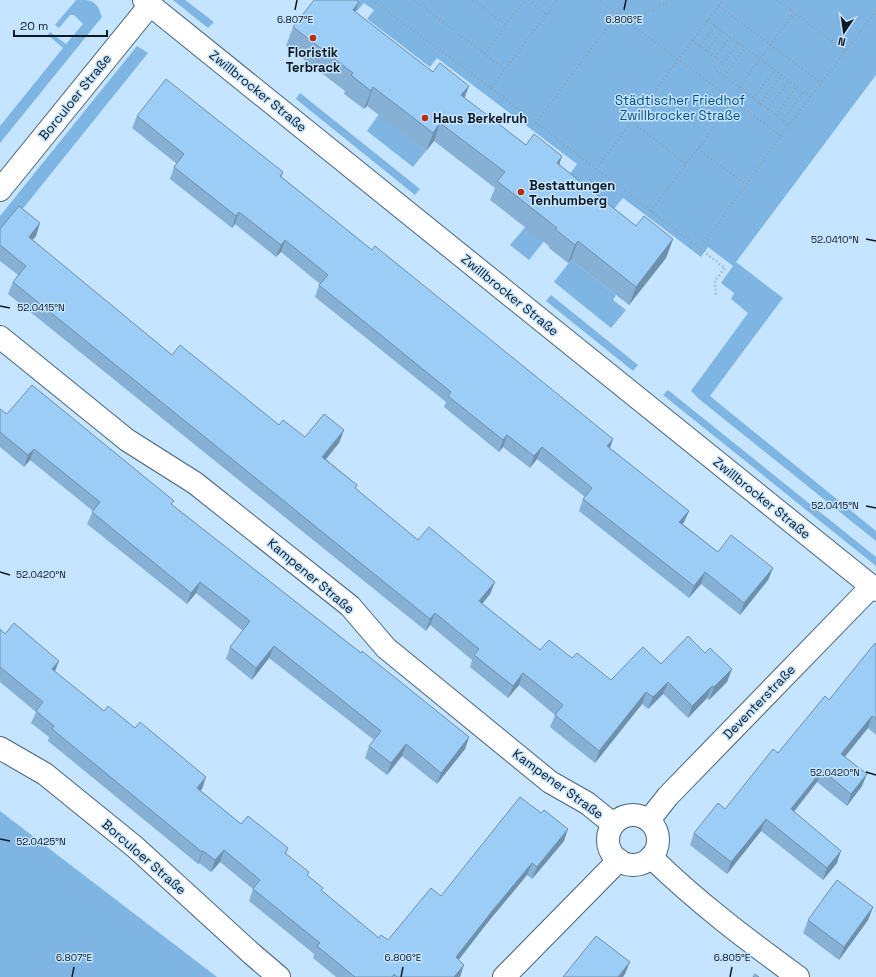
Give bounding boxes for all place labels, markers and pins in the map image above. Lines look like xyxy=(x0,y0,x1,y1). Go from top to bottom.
marker: Floristik Terbrack xyxy=(308,33,318,43)
place label: Floristik Terbrack xyxy=(286,44,341,76)
place label: Haus Berkelruh xyxy=(433,110,527,127)
marker: Haus Berkelruh xyxy=(420,113,430,123)
place label: Bestattungen Tenhumberg xyxy=(529,177,615,209)
marker: Bestattungen Tenhumberg xyxy=(516,187,526,197)

